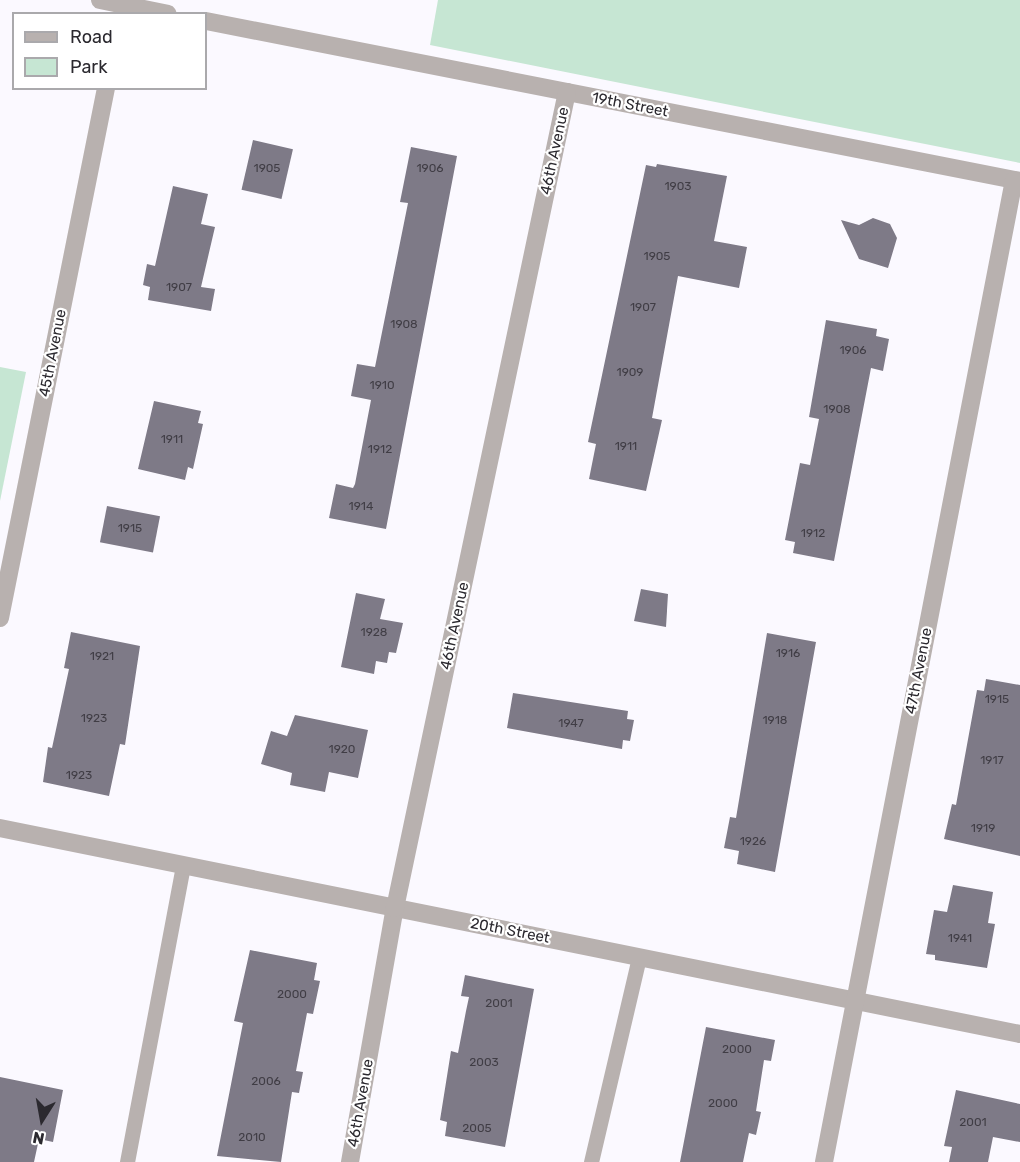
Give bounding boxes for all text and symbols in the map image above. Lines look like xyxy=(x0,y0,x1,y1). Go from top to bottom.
legend xyxy=(12,12,207,90)
text: Road xyxy=(70,26,113,48)
text: Park xyxy=(70,56,107,78)
street label: 19th Street xyxy=(590,89,670,121)
street label: 46th Avenue xyxy=(537,105,573,197)
house number: 1905 xyxy=(254,162,280,176)
house number: 1906 xyxy=(416,162,444,176)
house number: 1903 xyxy=(664,180,692,194)
house number: 1905 xyxy=(644,250,670,264)
house number: 1907 xyxy=(166,281,192,295)
house number: 1907 xyxy=(630,301,656,315)
street label: 45th Avenue xyxy=(36,307,70,399)
house number: 1908 xyxy=(390,318,418,332)
house number: 1906 xyxy=(839,344,867,358)
house number: 1909 xyxy=(617,366,643,380)
house number: 1910 xyxy=(369,379,395,393)
house number: 1908 xyxy=(823,403,851,417)
house number: 1911 xyxy=(161,433,183,447)
house number: 1911 xyxy=(615,440,637,454)
house number: 1912 xyxy=(368,443,392,457)
house number: 1914 xyxy=(349,500,373,514)
house number: 1915 xyxy=(118,522,142,536)
house number: 1912 xyxy=(801,527,825,541)
street label: 46th Avenue xyxy=(437,580,473,672)
house number: 1928 xyxy=(361,626,387,640)
street label: 47th Avenue xyxy=(902,626,936,716)
house number: 1916 xyxy=(776,647,800,661)
house number: 1921 xyxy=(90,650,114,664)
house number: 1915 xyxy=(985,693,1009,707)
house number: 1923 xyxy=(81,712,107,726)
house number: 1918 xyxy=(762,714,788,728)
house number: 1947 xyxy=(558,717,584,731)
house number: 1920 xyxy=(329,743,355,757)
house number: 1917 xyxy=(980,754,1004,768)
house number: 1923 xyxy=(66,769,92,783)
house number: 1919 xyxy=(971,822,995,836)
house number: 1926 xyxy=(740,835,766,849)
street label: 20th Street xyxy=(469,914,551,948)
house number: 1941 xyxy=(948,932,972,946)
house number: 2000 xyxy=(277,988,307,1002)
house number: 2001 xyxy=(485,997,513,1011)
house number: 2000 xyxy=(722,1043,752,1057)
house number: 2003 xyxy=(469,1056,499,1070)
street label: 46th Avenue xyxy=(344,1057,378,1149)
house number: 2006 xyxy=(251,1075,281,1089)
north arrow xyxy=(12,1090,72,1150)
house number: 2000 xyxy=(708,1097,738,1111)
house number: 2001 xyxy=(959,1116,987,1130)
house number: 2005 xyxy=(462,1122,492,1136)
text: N xyxy=(31,1128,46,1149)
house number: 2010 xyxy=(238,1131,266,1145)

